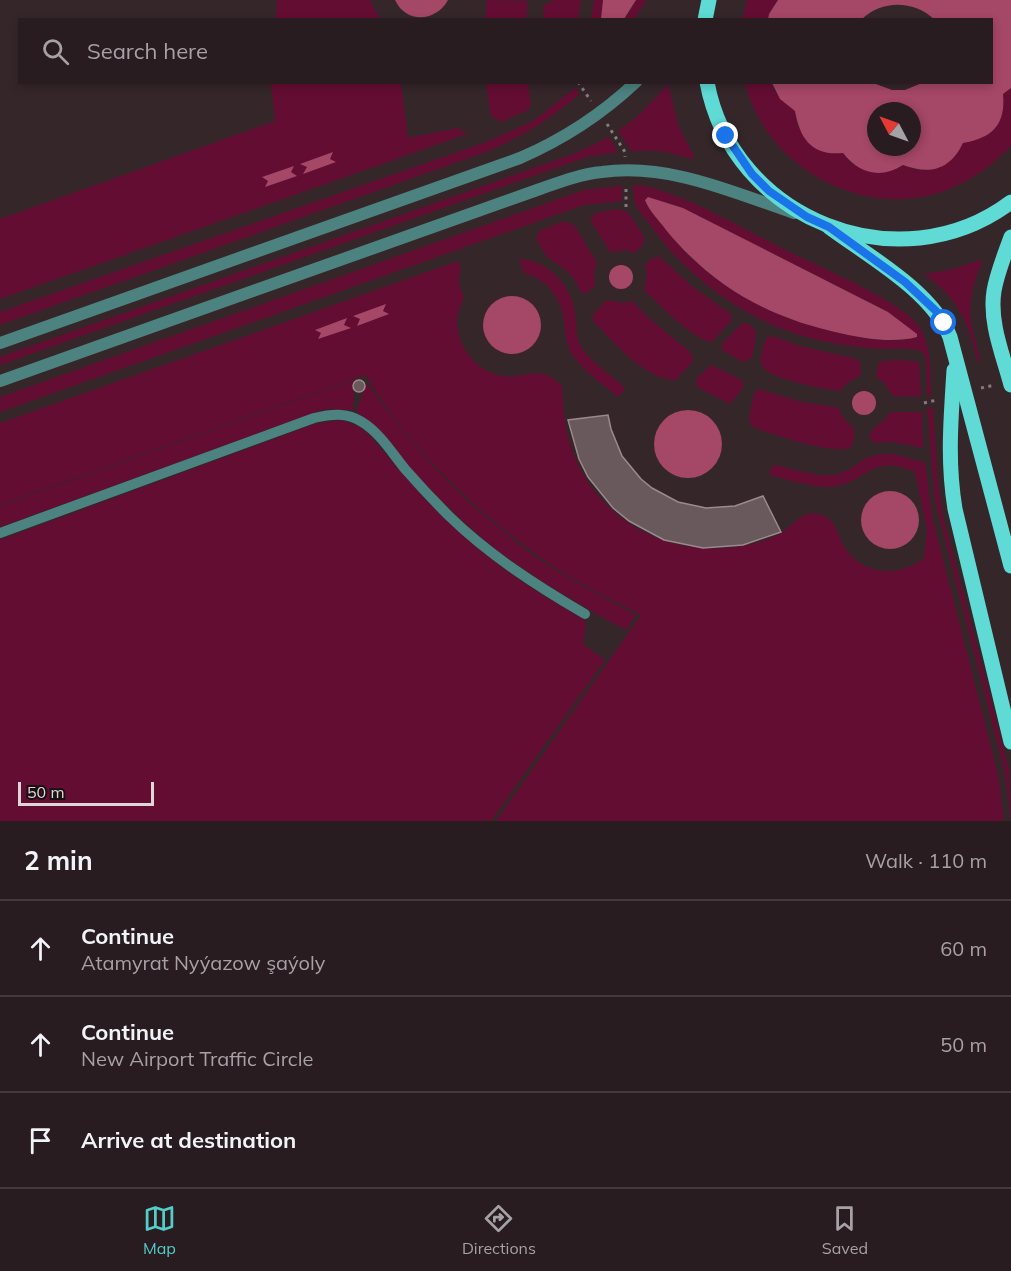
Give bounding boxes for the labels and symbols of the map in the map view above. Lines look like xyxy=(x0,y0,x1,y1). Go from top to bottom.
north arrow xyxy=(867,102,921,156)
route end xyxy=(712,122,738,148)
route start xyxy=(930,309,956,335)
scale bar xyxy=(18,779,154,806)

